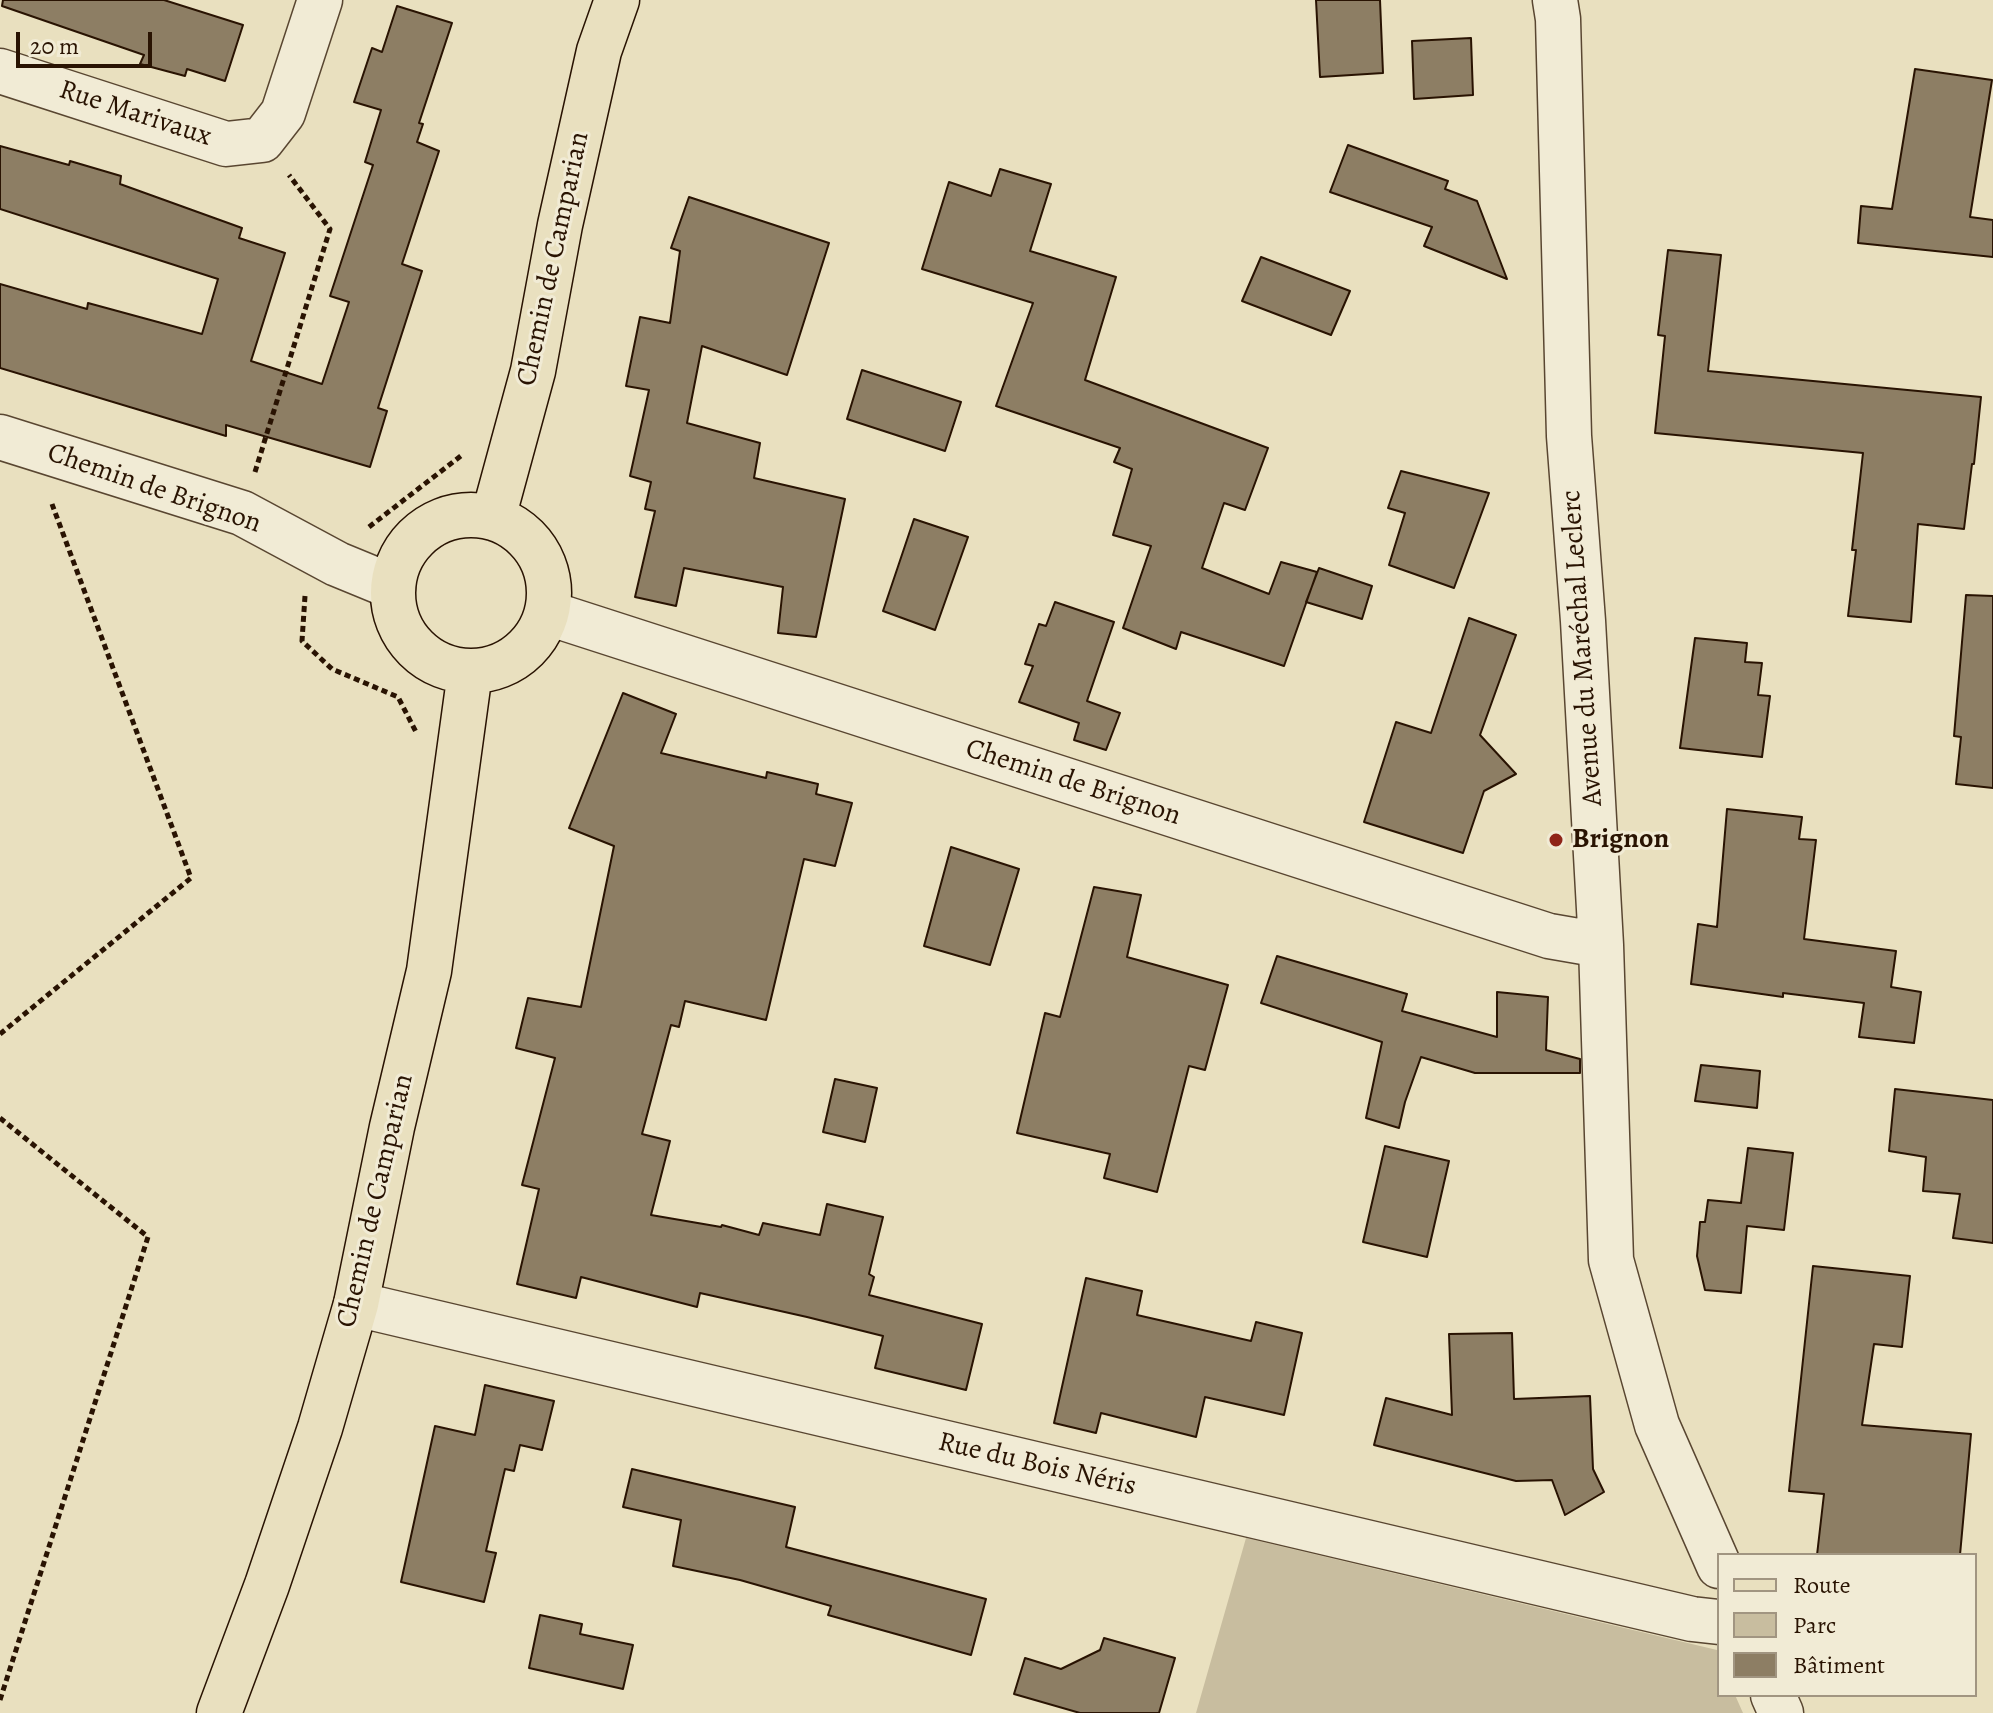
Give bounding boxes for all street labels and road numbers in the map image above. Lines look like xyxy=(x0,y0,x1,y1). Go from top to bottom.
street label: Rue Marivaux xyxy=(55,74,215,154)
street label: Chemin de Camparian xyxy=(511,129,597,389)
street label: Chemin de Brignon xyxy=(43,437,265,541)
street label: Avenue du Maréchal Leclerc xyxy=(1555,489,1611,807)
street label: Chemin de Brignon xyxy=(961,732,1185,834)
street label: Chemin de Camparian xyxy=(331,1071,421,1331)
street label: Rue du Bois Néris xyxy=(935,1426,1139,1504)

